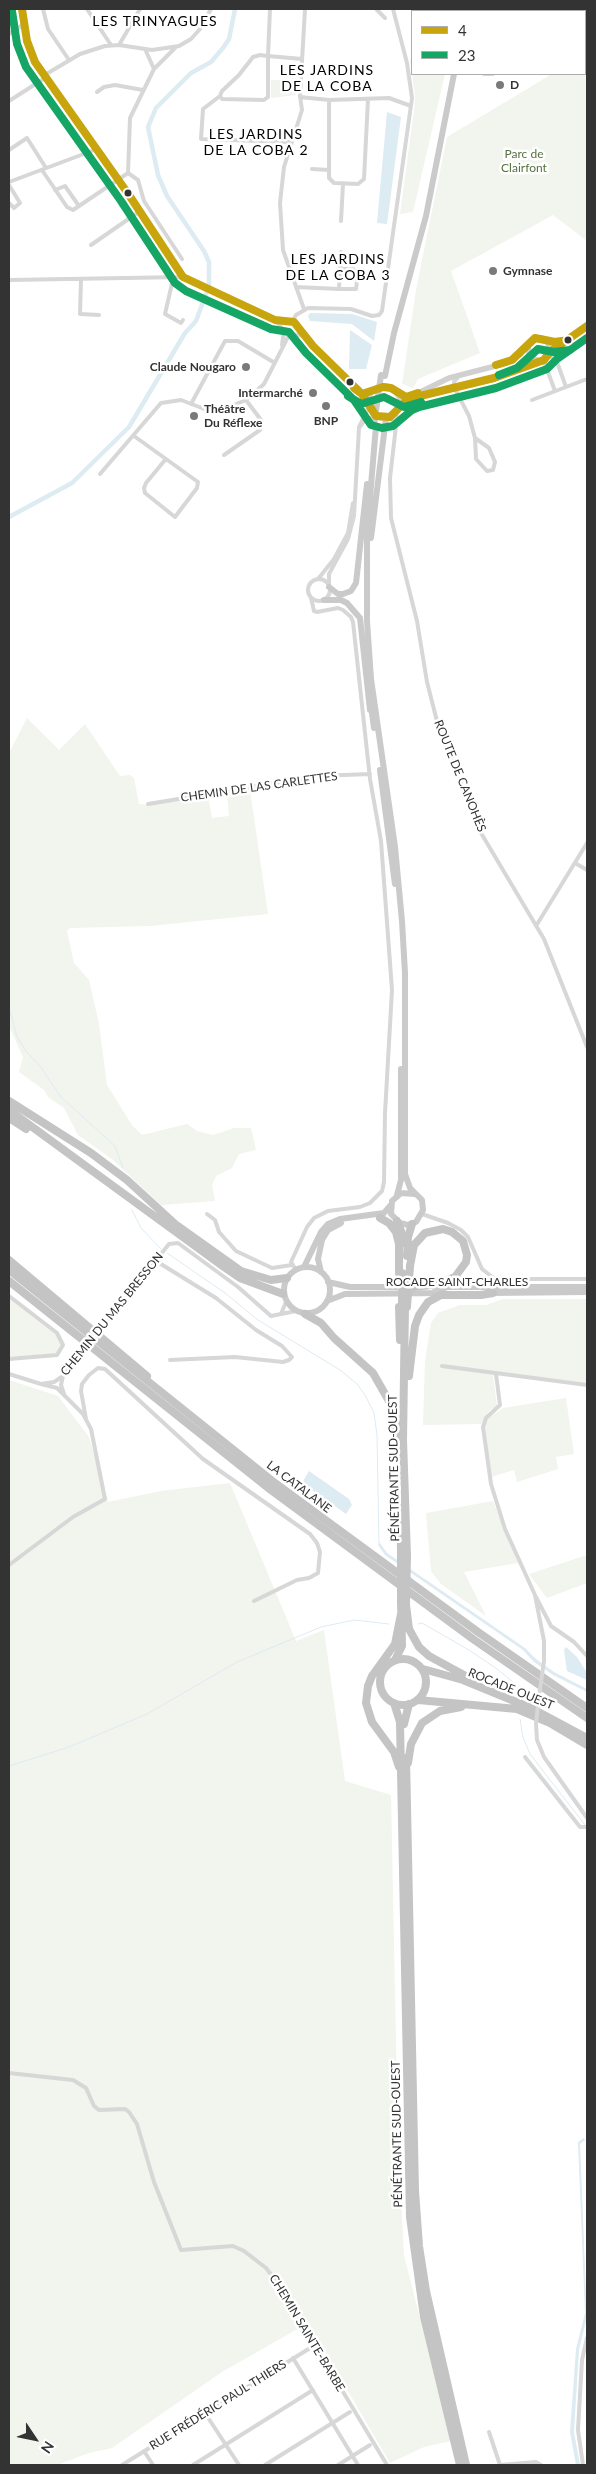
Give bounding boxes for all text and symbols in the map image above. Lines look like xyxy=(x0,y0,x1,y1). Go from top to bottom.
legend xyxy=(411,10,586,75)
district label: LES TRINYAGUES xyxy=(91,13,219,29)
text: 4 xyxy=(458,21,467,39)
text: 23 xyxy=(458,46,475,64)
district label: LES JARDINS DE LA COBA xyxy=(278,62,376,94)
place label: D xyxy=(510,78,519,92)
marker: D xyxy=(494,79,506,91)
district label: LES JARDINS DE LA COBA 2 xyxy=(202,126,310,158)
park label: Parc de Clairfont xyxy=(501,147,547,175)
unlabelled marker xyxy=(123,188,133,198)
district label: LES JARDINS DE LA COBA 3 xyxy=(284,251,392,284)
place label: Gymnase xyxy=(503,264,552,278)
marker: Gymnase xyxy=(487,265,499,277)
unlabelled marker xyxy=(563,335,573,345)
place label: Claude Nougaro xyxy=(150,360,236,374)
marker: Claude Nougaro xyxy=(240,361,252,373)
unlabelled marker xyxy=(345,377,355,387)
place label: Intermarché xyxy=(238,386,303,400)
marker: Intermarché xyxy=(307,387,319,399)
marker: BNP xyxy=(320,400,332,412)
place label: Théâtre Du Réflexe xyxy=(204,402,262,430)
marker: Théâtre Du Réflexe xyxy=(188,410,200,422)
place label: BNP xyxy=(314,414,338,428)
street label: ROUTE DE CANOHÈS xyxy=(431,718,489,834)
street label: CHEMIN DE LAS CARLETTES xyxy=(180,769,338,805)
street label: CHEMIN DU MAS BRESSON xyxy=(58,1249,166,1379)
street label: ROCADE SAINT-CHARLES xyxy=(386,1275,528,1289)
street label: PÉNÉTRANTE SUD-OUEST xyxy=(386,1394,402,1542)
street label: LA CATALANE xyxy=(264,1458,334,1516)
street label: ROCADE OUEST xyxy=(466,1665,556,1713)
street label: PÉNÉTRANTE SUD-OUEST xyxy=(389,2060,405,2208)
street label: CHEMIN SAINTE-BARBE xyxy=(266,2272,348,2394)
street label: RUE FRÉDÉRIC PAUL THIERS xyxy=(147,2357,289,2453)
north arrow xyxy=(10,2414,60,2464)
text: N xyxy=(38,2438,58,2457)

